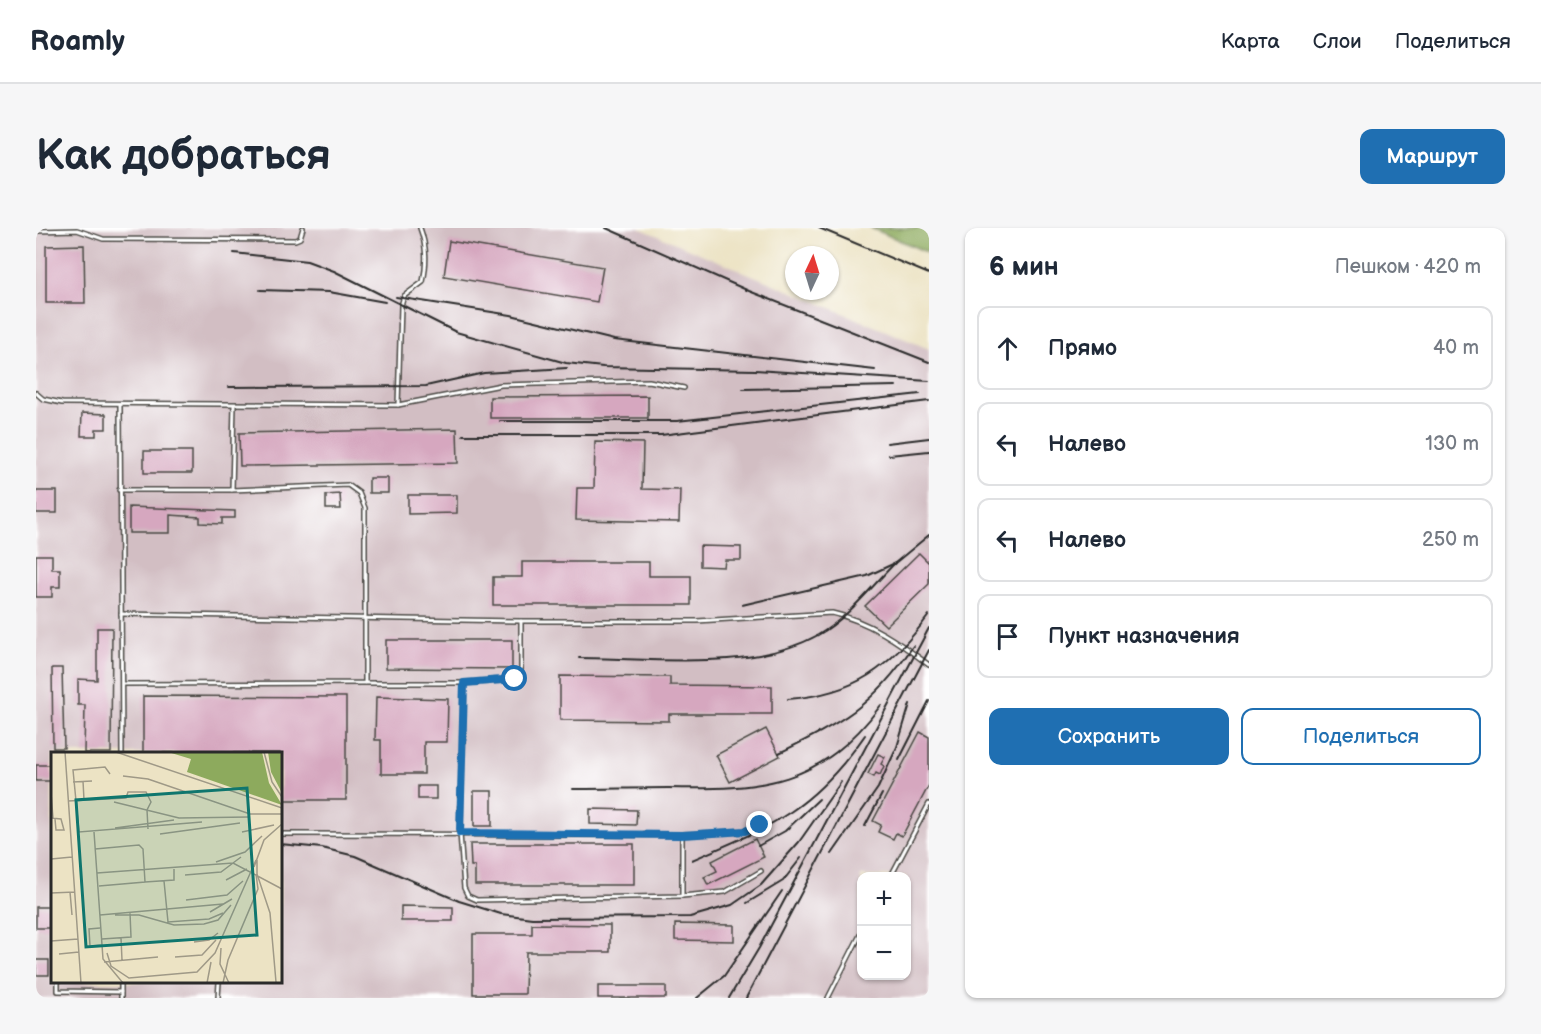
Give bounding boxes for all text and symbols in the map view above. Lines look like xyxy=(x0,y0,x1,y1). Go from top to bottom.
text: Roamly xyxy=(30,25,125,58)
text: Карта xyxy=(1221,29,1280,54)
text: Слои xyxy=(1313,29,1362,54)
text: Поделиться xyxy=(1395,29,1511,54)
button: Маршрут xyxy=(1360,129,1505,184)
text: Как добраться xyxy=(36,131,331,182)
north arrow xyxy=(785,246,839,300)
text: 6 мин xyxy=(989,252,1059,283)
text: Пешком · 420 m xyxy=(1335,255,1481,279)
icon: ahead xyxy=(991,332,1024,365)
text: Прямо xyxy=(1048,335,1117,362)
text: 40 m xyxy=(1433,336,1479,360)
icon: left xyxy=(991,428,1024,461)
text: Налево xyxy=(1048,431,1126,458)
text: 130 m xyxy=(1425,432,1479,456)
icon: left xyxy=(991,524,1024,557)
text: Налево xyxy=(1048,527,1126,554)
text: 250 m xyxy=(1422,528,1479,552)
icon: arrive xyxy=(991,620,1024,653)
text: Пункт назначения xyxy=(1048,623,1240,650)
route start xyxy=(501,665,527,691)
button: Сохранить xyxy=(989,708,1229,765)
button: Поделиться xyxy=(1241,708,1481,765)
inset map xyxy=(51,752,282,983)
route end xyxy=(746,811,772,837)
map controls xyxy=(857,872,911,980)
button: + xyxy=(857,872,911,926)
button: − xyxy=(857,926,911,980)

